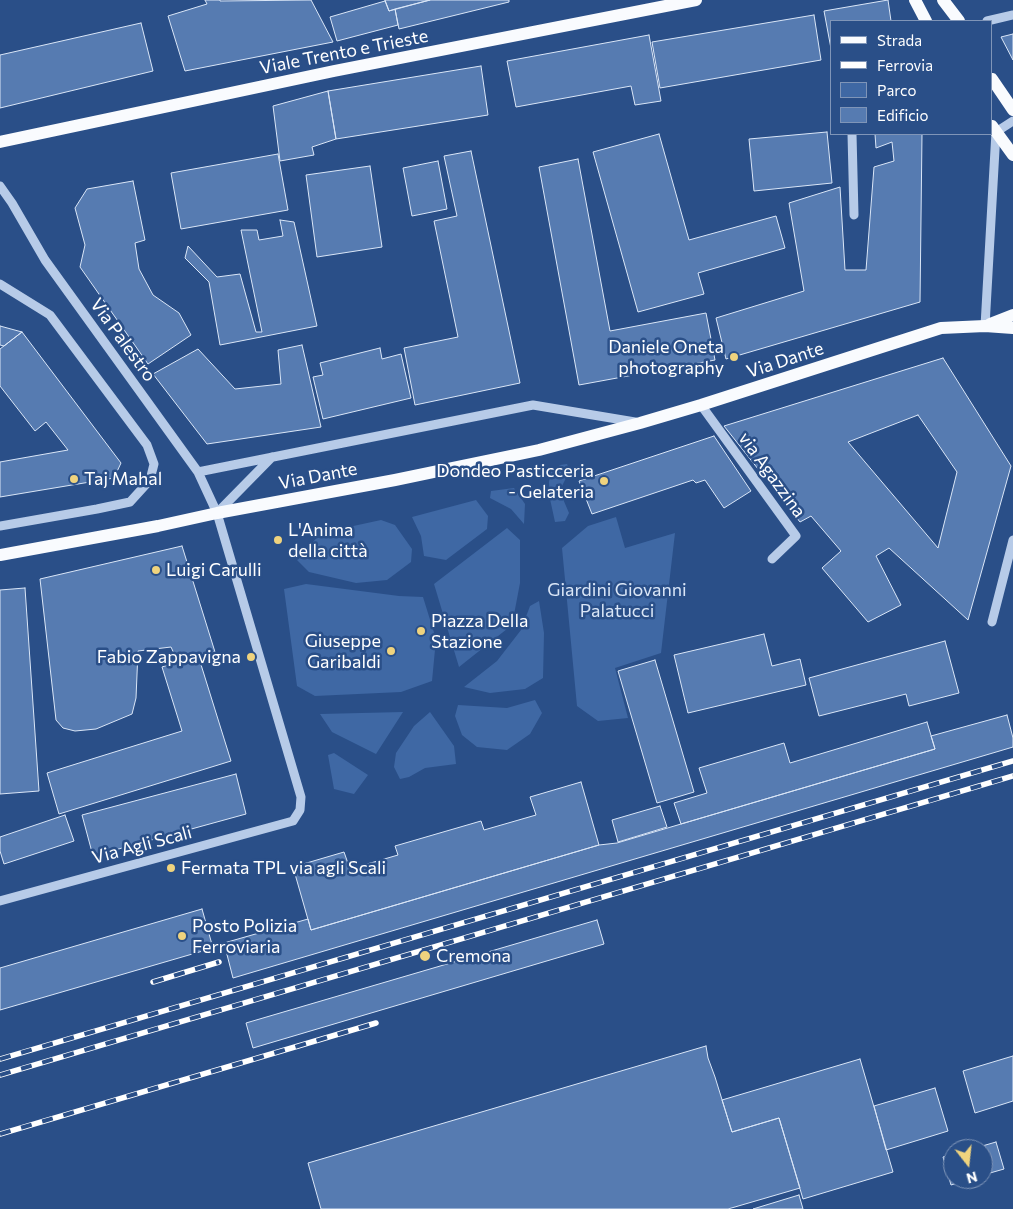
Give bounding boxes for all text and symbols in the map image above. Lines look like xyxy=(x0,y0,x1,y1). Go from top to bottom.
legend xyxy=(830,20,993,135)
street label: Viale Trento e Trieste xyxy=(258,25,430,79)
text: Strada xyxy=(877,31,922,49)
text: Ferrovia xyxy=(877,56,933,74)
text: Parco xyxy=(877,81,916,99)
text: Edificio xyxy=(877,106,928,124)
street label: Via Palestro xyxy=(86,294,160,386)
place label: Daniele Oneta photography xyxy=(608,336,724,378)
street label: Via Dante xyxy=(744,337,826,383)
marker: Daniele Oneta photography xyxy=(728,351,740,363)
street label: via Agazzina xyxy=(734,428,810,522)
street label: Via Dante xyxy=(277,458,359,494)
place label: Dondeo Pasticceria - Gelateria xyxy=(436,460,594,502)
place label: Taj Mahal xyxy=(84,468,162,490)
marker: Taj Mahal xyxy=(68,473,80,485)
marker: Dondeo Pasticceria - Gelateria xyxy=(598,475,610,487)
place label: L'Anima della città xyxy=(288,519,368,562)
marker: L'Anima della città xyxy=(272,534,284,546)
place label: Luigi Carulli xyxy=(166,559,262,581)
marker: Luigi Carulli xyxy=(150,564,162,576)
park label: Giardini Giovanni Palatucci xyxy=(547,579,687,622)
place label: Piazza Della Stazione xyxy=(431,610,528,652)
marker: Piazza Della Stazione xyxy=(415,625,427,637)
place label: Giuseppe Garibaldi xyxy=(305,630,381,672)
marker: Giuseppe Garibaldi xyxy=(385,645,397,657)
place label: Fabio Zappavigna xyxy=(97,646,241,668)
marker: Fabio Zappavigna xyxy=(245,651,257,663)
street label: Via Agli Scali xyxy=(90,821,194,869)
place label: Fermata TPL via agli Scali xyxy=(181,857,386,879)
marker: Fermata TPL via agli Scali xyxy=(165,862,177,874)
place label: Posto Polizia Ferroviaria xyxy=(192,915,297,958)
marker: Posto Polizia Ferroviaria xyxy=(176,930,188,942)
place label: Cremona xyxy=(436,945,511,967)
marker: Cremona xyxy=(418,949,432,963)
north arrow xyxy=(943,1139,993,1189)
text: N xyxy=(965,1168,979,1188)

